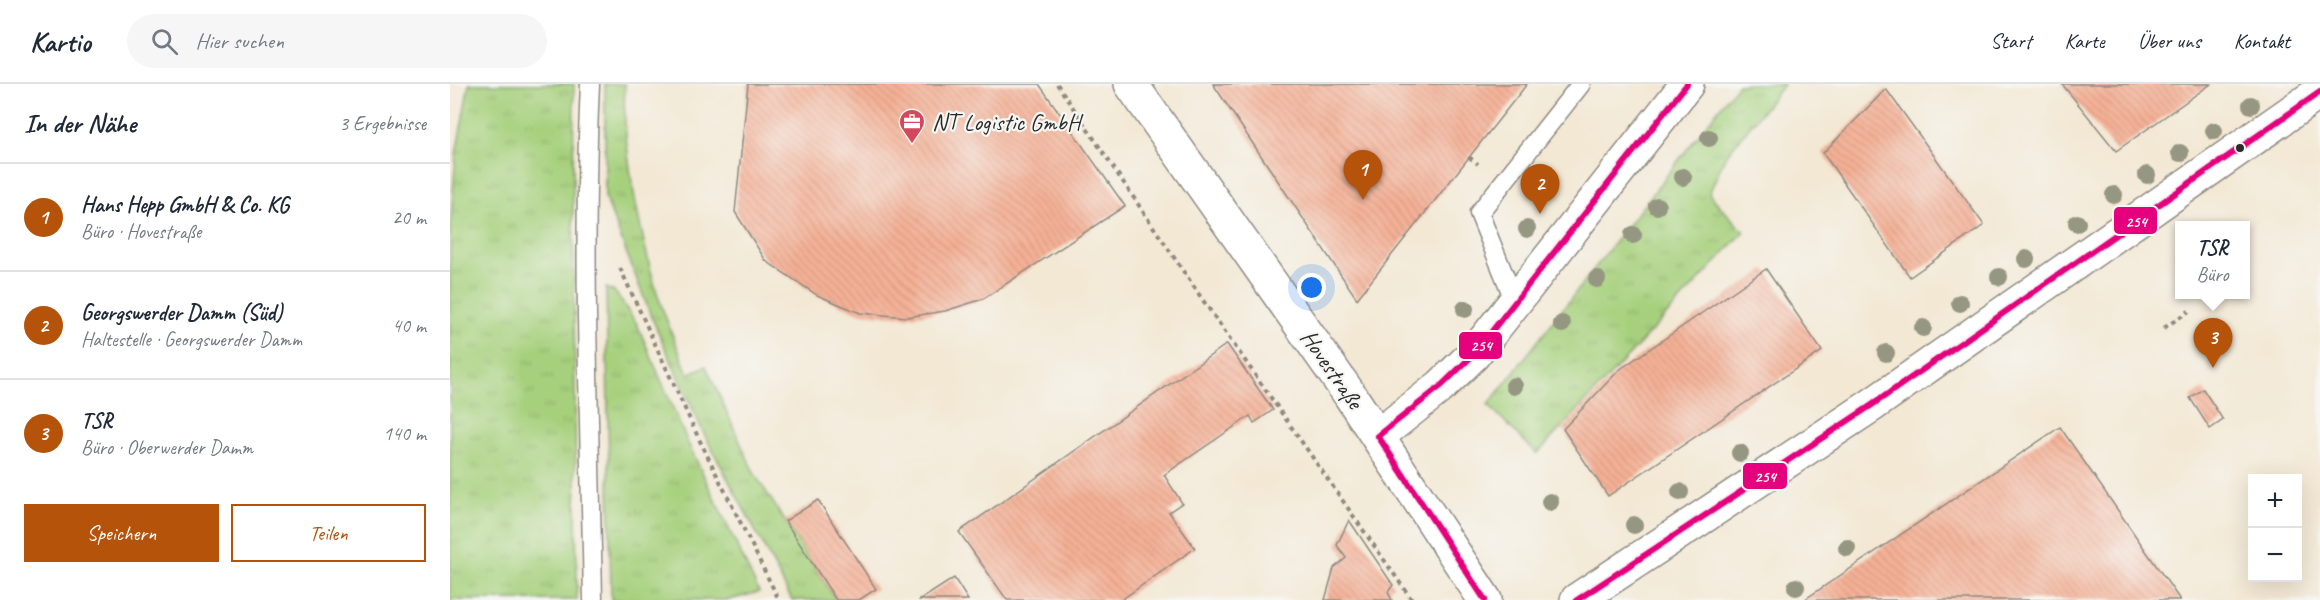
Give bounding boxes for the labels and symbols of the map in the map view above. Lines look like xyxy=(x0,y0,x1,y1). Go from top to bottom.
office icon: NT Logistic GmbH xyxy=(897,107,927,145)
place label: NT Logistic GmbH xyxy=(932,107,1084,137)
unlabelled marker xyxy=(2234,142,2246,154)
pin: 1 xyxy=(1344,150,1382,200)
pin: 2 xyxy=(1520,164,1560,214)
line badge: 254 xyxy=(2113,206,2158,235)
text: 254 xyxy=(2125,212,2148,232)
your location xyxy=(1297,273,1326,302)
pin: 3 xyxy=(2194,318,2232,368)
street label: Hovestraße xyxy=(1294,324,1371,416)
line badge: 254 xyxy=(1458,331,1503,360)
text: 254 xyxy=(1470,336,1493,356)
line badge: 254 xyxy=(1742,462,1788,490)
text: 254 xyxy=(1754,467,1777,487)

